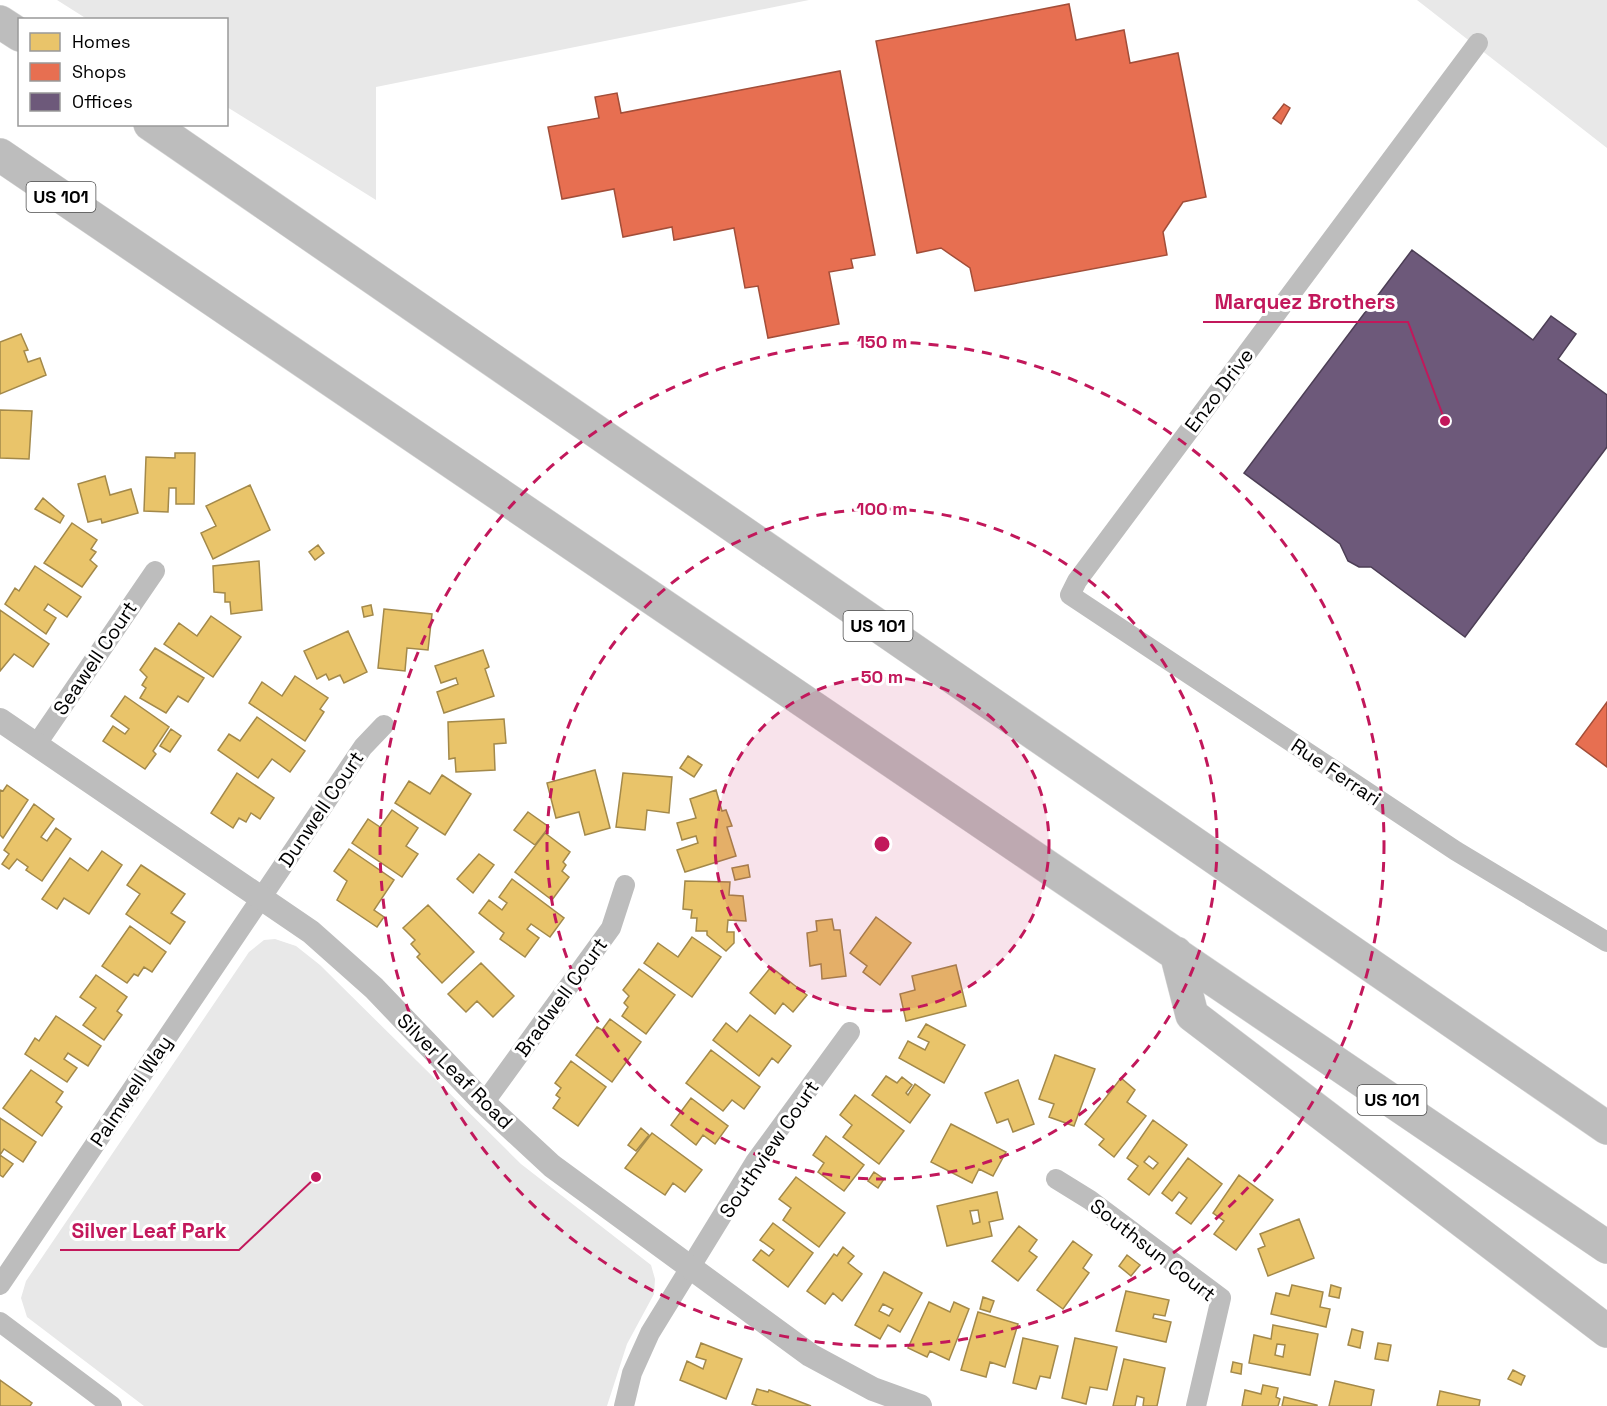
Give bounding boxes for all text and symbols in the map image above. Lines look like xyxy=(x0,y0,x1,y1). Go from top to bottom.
legend xyxy=(18,18,228,126)
text: Homes xyxy=(72,30,131,53)
text: Shops xyxy=(72,60,126,83)
text: Offices xyxy=(72,90,133,113)
road number: US 101 xyxy=(26,182,96,212)
callout: Marquez Brothers xyxy=(1203,283,1408,322)
text: Marquez Brothers xyxy=(1214,288,1396,315)
text: 150 m xyxy=(857,330,907,353)
street label: Enzo Drive xyxy=(1179,343,1259,437)
text: 100 m xyxy=(856,497,908,520)
street label: Seawell Court xyxy=(47,596,143,720)
road number: US 101 xyxy=(844,611,912,641)
text: 50 m xyxy=(861,665,903,688)
street label: Rue Ferrari xyxy=(1286,732,1386,812)
street label: Dunwell Court xyxy=(273,746,369,872)
centre of rings xyxy=(872,834,892,854)
street label: Bradwell Court xyxy=(509,932,613,1062)
street label: Silver Leaf Road xyxy=(392,1008,518,1134)
street label: Palmwell Way xyxy=(84,1030,178,1152)
street label: Southview Court xyxy=(713,1075,825,1223)
road number: US 101 xyxy=(1358,1085,1426,1115)
street label: Southsun Court xyxy=(1085,1193,1221,1307)
callout: Silver Leaf Park xyxy=(60,1211,239,1250)
text: Silver Leaf Park xyxy=(71,1217,227,1244)

